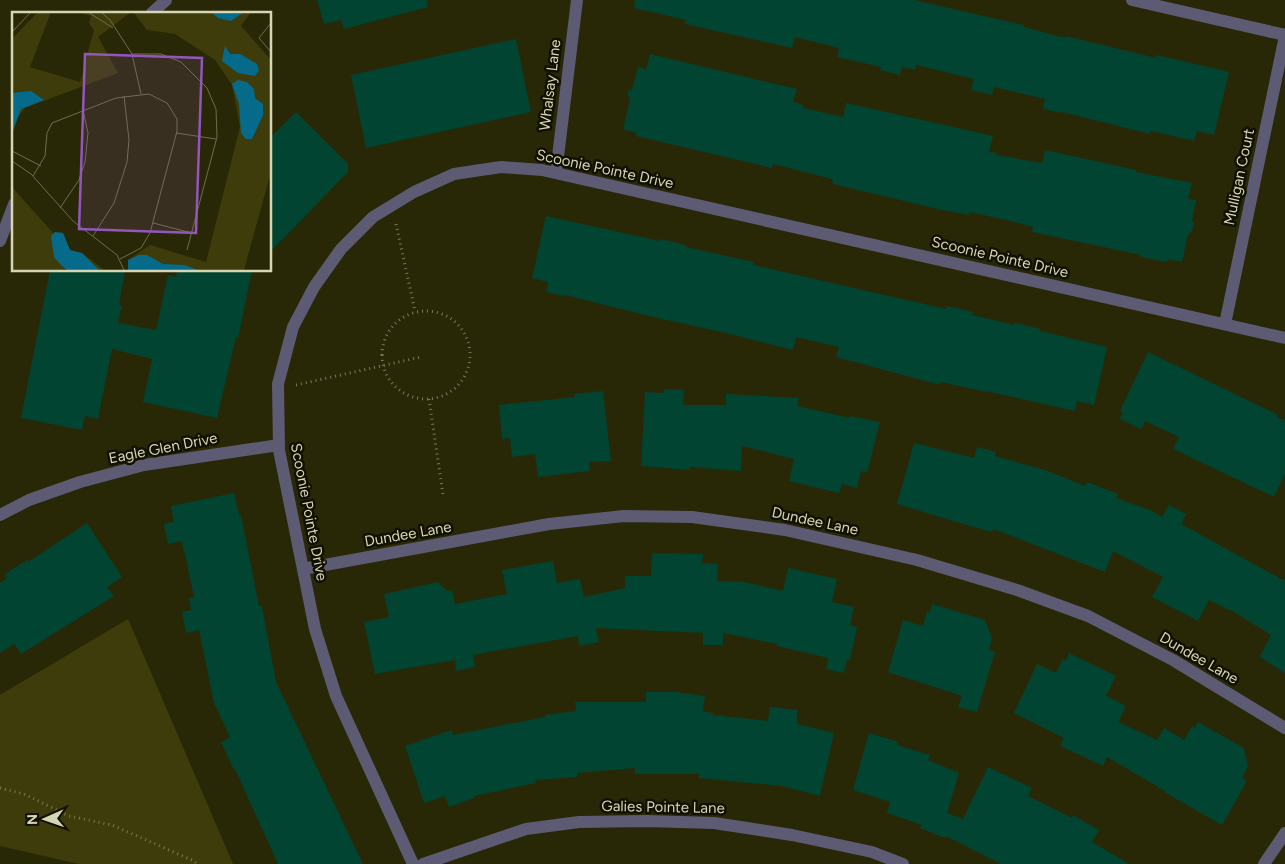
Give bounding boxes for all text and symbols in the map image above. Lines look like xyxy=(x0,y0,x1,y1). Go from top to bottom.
inset map xyxy=(12,12,271,271)
street label: Whalsay Lane xyxy=(535,38,565,132)
street label: Mulligan Court xyxy=(1220,127,1258,227)
street label: Scoonie Pointe Drive xyxy=(535,146,675,192)
street label: Scoonie Pointe Drive xyxy=(930,233,1070,281)
street label: Eagle Glen Drive xyxy=(107,429,219,467)
street label: Scoonie Pointe Drive xyxy=(287,442,331,582)
street label: Dundee Lane xyxy=(770,503,860,539)
street label: Dundee Lane xyxy=(363,518,453,550)
street label: Dundee Lane xyxy=(1156,628,1242,688)
north arrow xyxy=(20,794,70,844)
street label: Galies Pointe Lane xyxy=(601,797,725,817)
text: N xyxy=(24,814,41,825)

